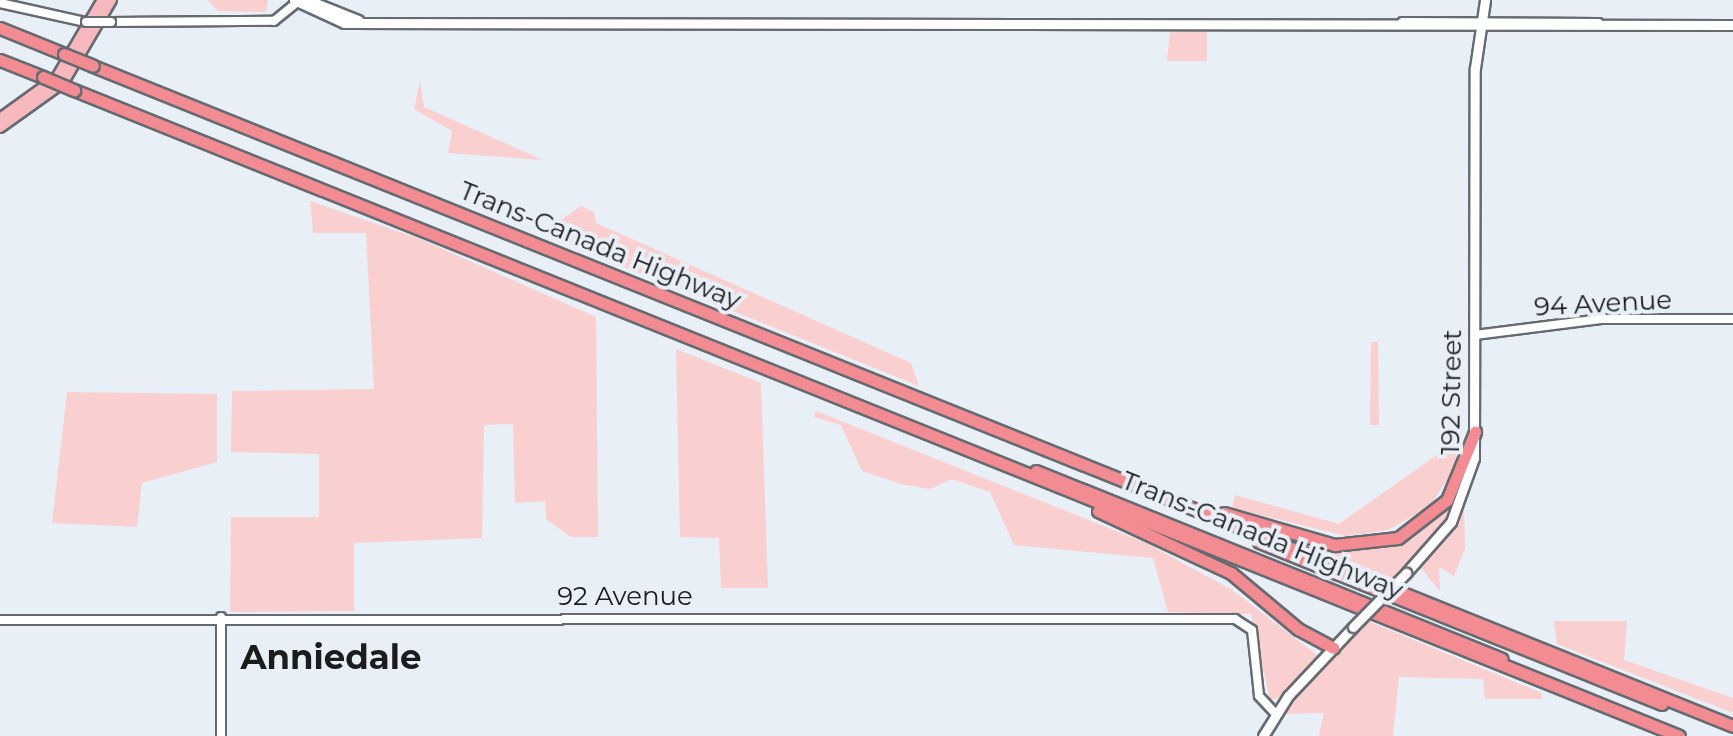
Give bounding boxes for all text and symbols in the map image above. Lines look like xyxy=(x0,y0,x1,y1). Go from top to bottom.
street label: Trans-Canada Highway xyxy=(455,175,745,317)
street label: 94 Avenue xyxy=(1533,285,1673,323)
street label: 192 Street xyxy=(1435,329,1469,455)
street label: Trans-Canada Highway xyxy=(1117,465,1407,607)
street label: 92 Avenue xyxy=(557,581,693,613)
district label: Anniedale xyxy=(241,638,421,678)

